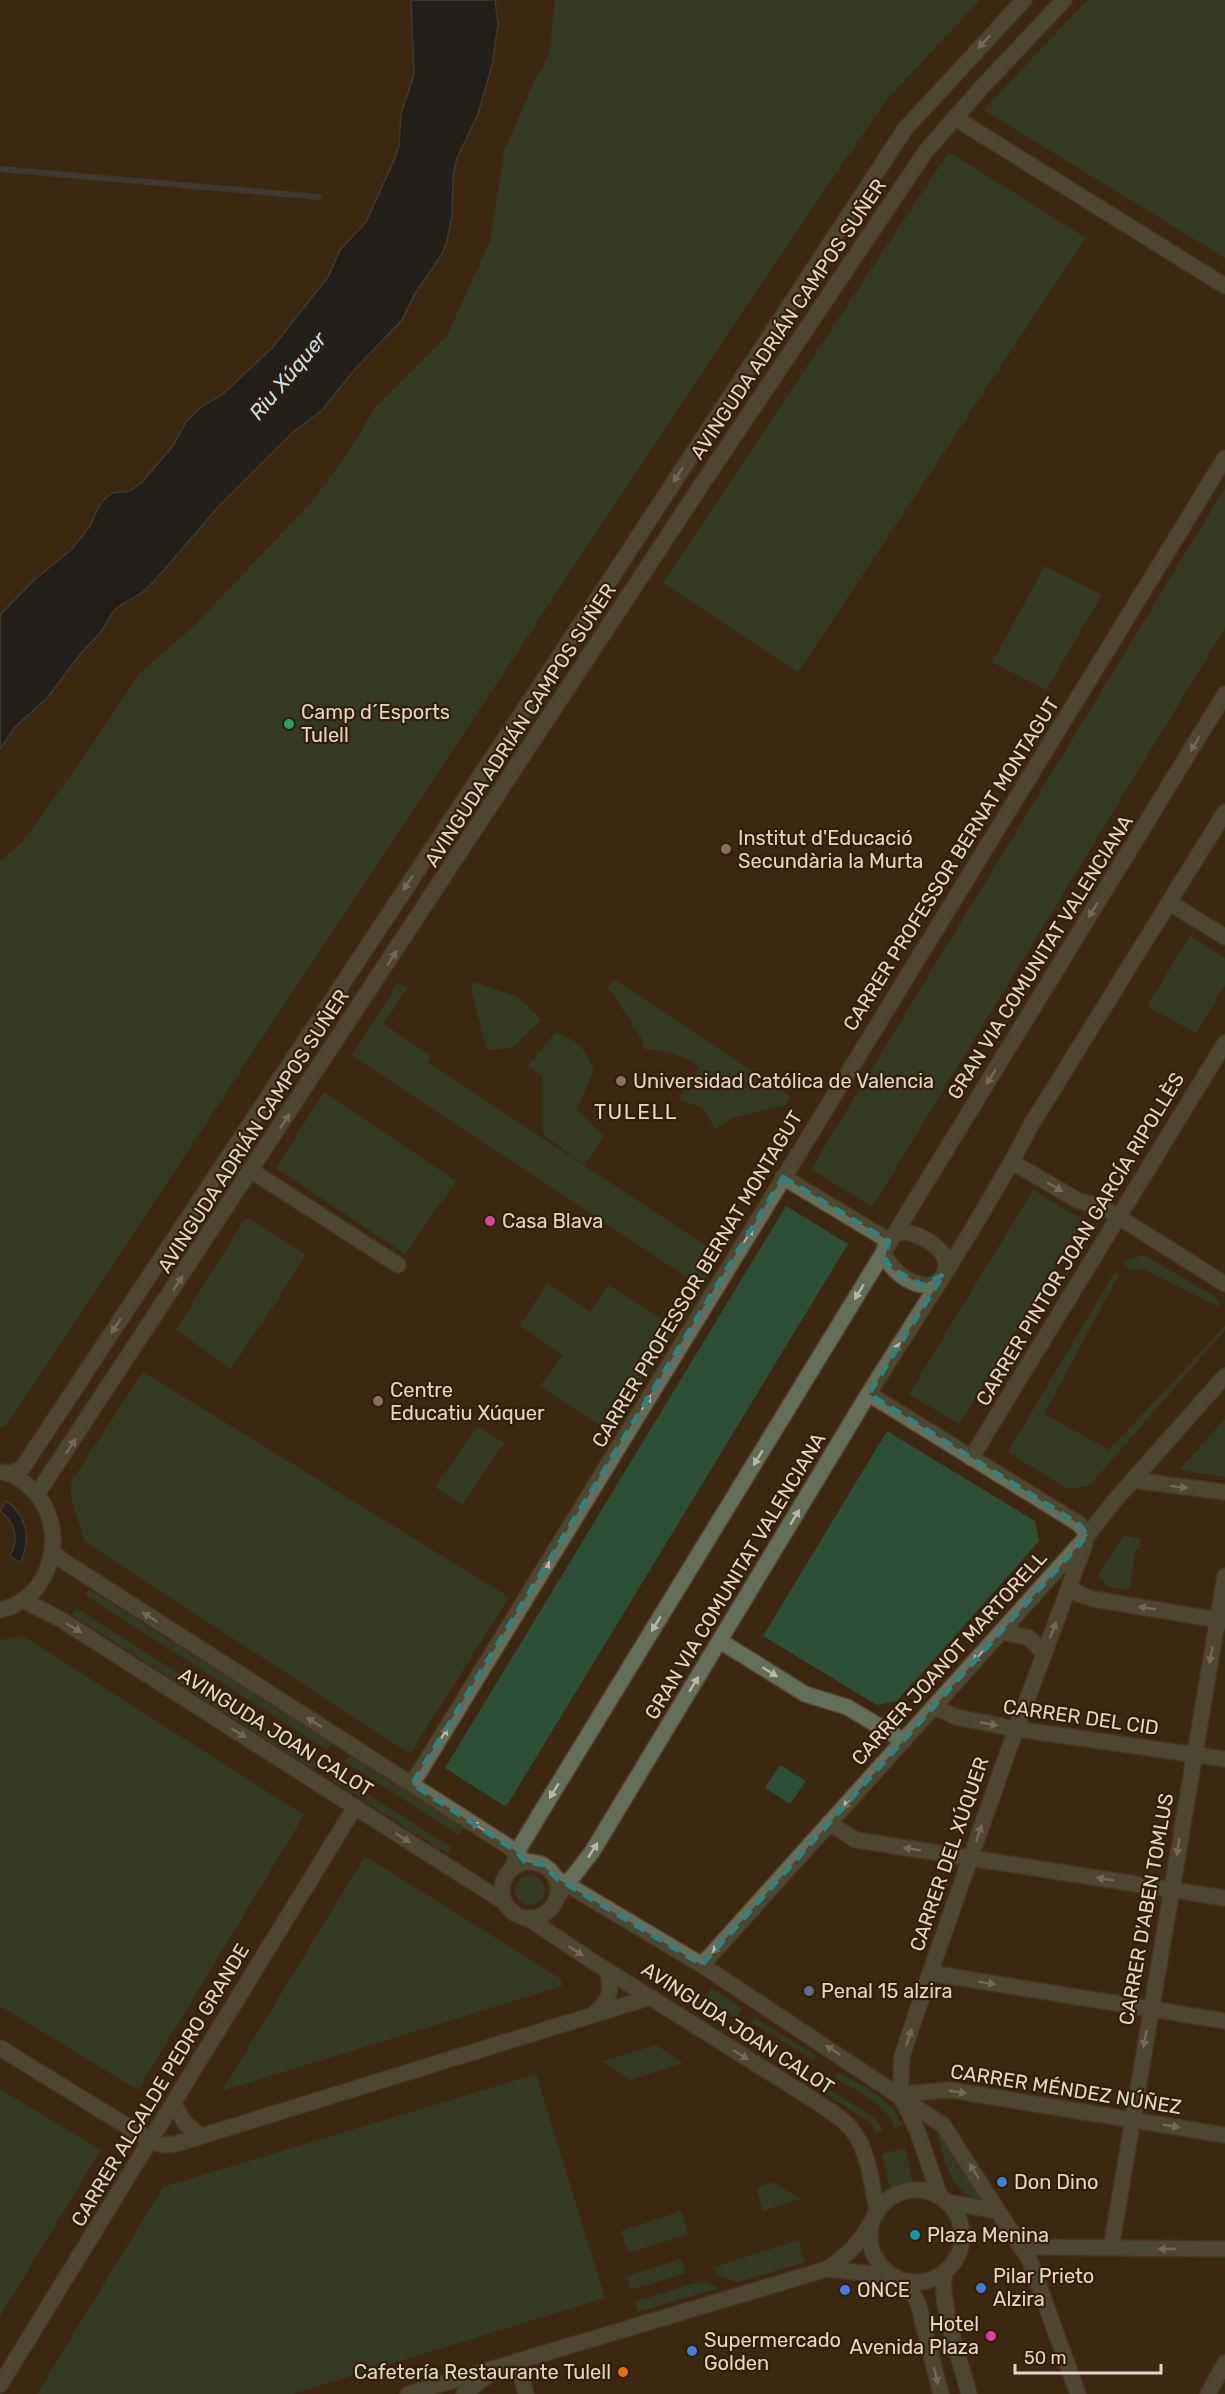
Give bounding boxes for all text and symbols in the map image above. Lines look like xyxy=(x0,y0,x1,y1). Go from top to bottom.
one-way arrow xyxy=(977,35,991,50)
street label: AVINGUDA ADRIÁN CAMPOS SUÑER xyxy=(685,174,891,464)
water label: Riu Xúquer xyxy=(244,326,332,425)
one-way arrow xyxy=(673,467,684,483)
street label: AVINGUDA ADRIÁN CAMPOS SUÑER xyxy=(419,579,621,871)
street label: CARRER PROFESSOR BERNAT MONTAGUT xyxy=(838,692,1064,1035)
place label: Camp d´Esports Tulell xyxy=(301,700,450,747)
marker: Camp d´Esports Tulell xyxy=(282,717,296,731)
one-way arrow xyxy=(1189,736,1200,752)
street label: GRAN VIA COMUNITAT VALENCIANA xyxy=(942,810,1138,1104)
place label: Institut d'Educació Secundària la Murta xyxy=(738,826,923,873)
marker: Institut d'Educació Secundària la Murta xyxy=(719,842,733,856)
one-way arrow xyxy=(402,874,414,890)
one-way arrow xyxy=(1087,902,1098,918)
one-way arrow xyxy=(387,949,398,966)
street label: AVINGUDA ADRIÁN CAMPOS SUÑER xyxy=(152,985,354,1277)
street label: CARRER PINTOR JOAN GARCÍA RIPOLLÈS xyxy=(971,1068,1189,1410)
one-way arrow xyxy=(985,1068,996,1085)
place label: Universidad Católica de Valencia xyxy=(633,1069,934,1093)
marker: Universidad Católica de Valencia xyxy=(614,1074,628,1088)
district label: TULELL xyxy=(594,1099,678,1124)
street label: CARRER PROFESSOR BERNAT MONTAGUT xyxy=(587,1106,808,1452)
one-way arrow xyxy=(280,1112,291,1129)
one-way arrow xyxy=(1047,1182,1064,1192)
place label: Casa Blava xyxy=(502,1209,603,1233)
marker: Casa Blava xyxy=(483,1214,497,1228)
one-way arrow xyxy=(742,1227,753,1243)
one-way arrow xyxy=(172,1276,184,1292)
one-way arrow xyxy=(854,1284,865,1300)
one-way arrow xyxy=(111,1318,122,1334)
one-way arrow xyxy=(891,1342,902,1359)
place label: Centre Educatiu Xúquer xyxy=(390,1378,545,1425)
marker: Centre Educatiu Xúquer xyxy=(371,1394,385,1408)
one-way arrow xyxy=(641,1394,652,1410)
street label: GRAN VIA COMUNITAT VALENCIANA xyxy=(640,1428,830,1724)
one-way arrow xyxy=(65,1439,77,1455)
one-way arrow xyxy=(752,1450,763,1466)
one-way arrow xyxy=(1169,1482,1188,1492)
one-way arrow xyxy=(790,1508,800,1525)
street label: CARRER JOANOT MARTORELL xyxy=(846,1546,1052,1770)
one-way arrow xyxy=(539,1560,550,1576)
one-way arrow xyxy=(1137,1603,1156,1612)
one-way arrow xyxy=(142,1611,158,1622)
one-way arrow xyxy=(650,1616,661,1632)
one-way arrow xyxy=(1049,1620,1059,1638)
one-way arrow xyxy=(66,1623,82,1634)
one-way arrow xyxy=(1206,1645,1215,1664)
one-way arrow xyxy=(972,1649,986,1664)
street label: AVINGUDA JOAN CALOT xyxy=(174,1662,378,1802)
one-way arrow xyxy=(762,1666,778,1677)
one-way arrow xyxy=(689,1676,700,1692)
street label: CARRER DEL CID xyxy=(1002,1694,1160,1740)
one-way arrow xyxy=(306,1716,323,1727)
one-way arrow xyxy=(980,1720,999,1729)
one-way arrow xyxy=(438,1726,448,1743)
one-way arrow xyxy=(231,1727,247,1738)
street label: CARRER DEL XÚQUER xyxy=(904,1754,994,1954)
one-way arrow xyxy=(549,1783,560,1799)
street label: CARRER D'ABEN TOMLUS xyxy=(1114,1791,1178,2027)
one-way arrow xyxy=(842,1794,856,1809)
one-way arrow xyxy=(471,1821,487,1833)
one-way arrow xyxy=(975,1823,985,1841)
one-way arrow xyxy=(395,1832,411,1843)
one-way arrow xyxy=(1173,1838,1182,1857)
one-way arrow xyxy=(587,1842,598,1859)
one-way arrow xyxy=(903,1844,922,1853)
one-way arrow xyxy=(1095,1874,1114,1883)
street label: CARRER ALCALDE PEDRO GRANDE xyxy=(66,1939,254,2231)
one-way arrow xyxy=(711,1939,725,1954)
one-way arrow xyxy=(568,1945,584,1957)
street label: AVINGUDA JOAN CALOT xyxy=(637,1957,839,2099)
one-way arrow xyxy=(978,1978,997,1987)
place label: Penal 15 alzira xyxy=(821,1979,953,2003)
marker: Penal 15 alzira xyxy=(802,1984,816,1998)
one-way arrow xyxy=(905,2028,914,2046)
one-way arrow xyxy=(1141,2030,1150,2049)
one-way arrow xyxy=(825,2045,841,2056)
one-way arrow xyxy=(733,2049,749,2060)
street label: CARRER MÉNDEZ NÚÑEZ xyxy=(949,2059,1183,2119)
one-way arrow xyxy=(948,2087,967,2096)
one-way arrow xyxy=(1162,2122,1181,2131)
one-way arrow xyxy=(968,2163,979,2179)
place label: Don Dino xyxy=(1014,2170,1099,2194)
marker: Don Dino xyxy=(995,2175,1009,2189)
place label: Plaza Menina xyxy=(927,2223,1049,2247)
marker: Plaza Menina xyxy=(908,2228,922,2242)
one-way arrow xyxy=(1157,2244,1176,2254)
place label: Pilar Prieto Alzira xyxy=(993,2264,1094,2311)
place label: ONCE xyxy=(857,2278,910,2302)
marker: Pilar Prieto Alzira xyxy=(974,2281,988,2295)
marker: ONCE xyxy=(838,2283,852,2297)
place label: Hotel Avenida Plaza xyxy=(850,2312,979,2359)
place label: Supermercado Golden xyxy=(704,2328,841,2375)
marker: Hotel Avenida Plaza xyxy=(984,2329,998,2343)
scale bar xyxy=(1015,2337,1160,2375)
marker: Supermercado Golden xyxy=(685,2344,699,2358)
text: 50 m xyxy=(1024,2347,1067,2369)
place label: Cafetería Restaurante Tulell xyxy=(354,2360,611,2384)
marker: Cafetería Restaurante Tulell xyxy=(616,2365,630,2379)
one-way arrow xyxy=(932,2367,942,2385)

